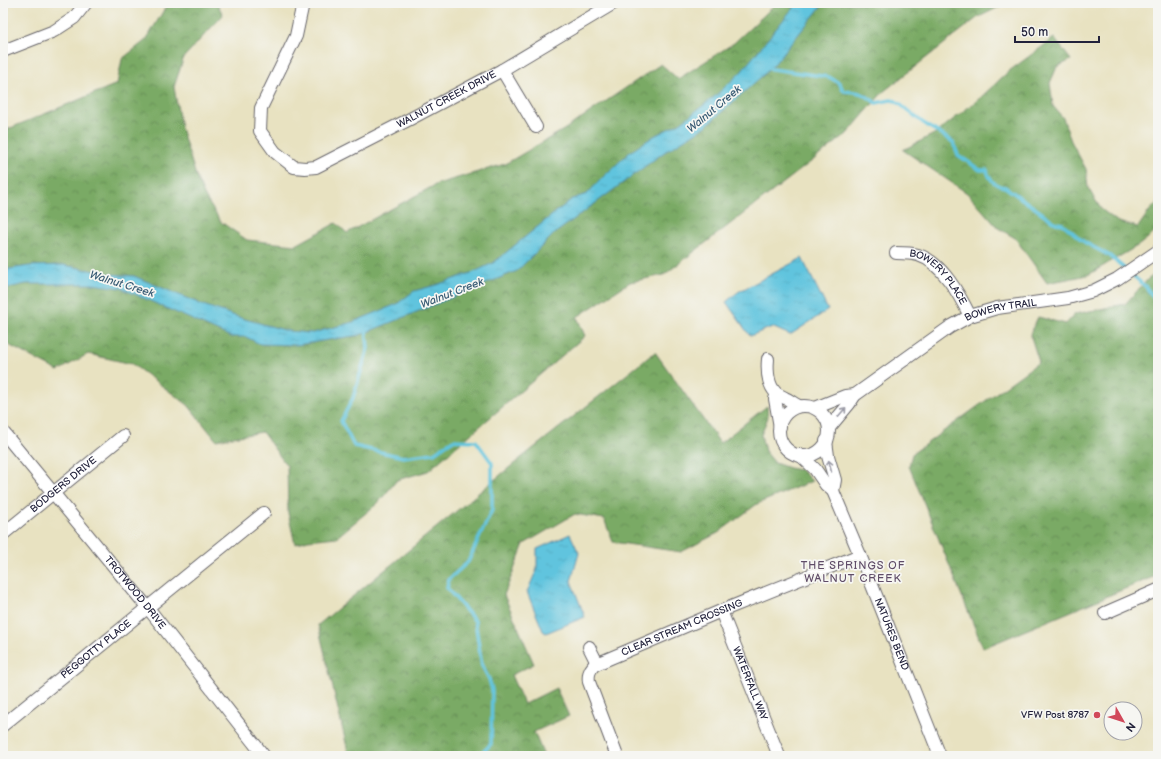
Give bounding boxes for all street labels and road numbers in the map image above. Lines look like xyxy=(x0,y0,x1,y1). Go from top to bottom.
street label: WALNUT CREEK DRIVE xyxy=(395,68,499,131)
street label: BOWERY PLACE xyxy=(909,247,969,307)
street label: BOWERY TRAIL xyxy=(962,296,1038,324)
street label: BODGERS DRIVE xyxy=(28,454,99,515)
street label: TROTWOOD DRIVE xyxy=(102,554,169,632)
street label: NATURES BEND xyxy=(872,596,911,672)
street label: CLEAR STREAM CROSSING xyxy=(620,597,745,659)
street label: PEGGOTTY PLACE xyxy=(59,617,134,681)
street label: WATERFALL WAY xyxy=(730,645,770,722)

